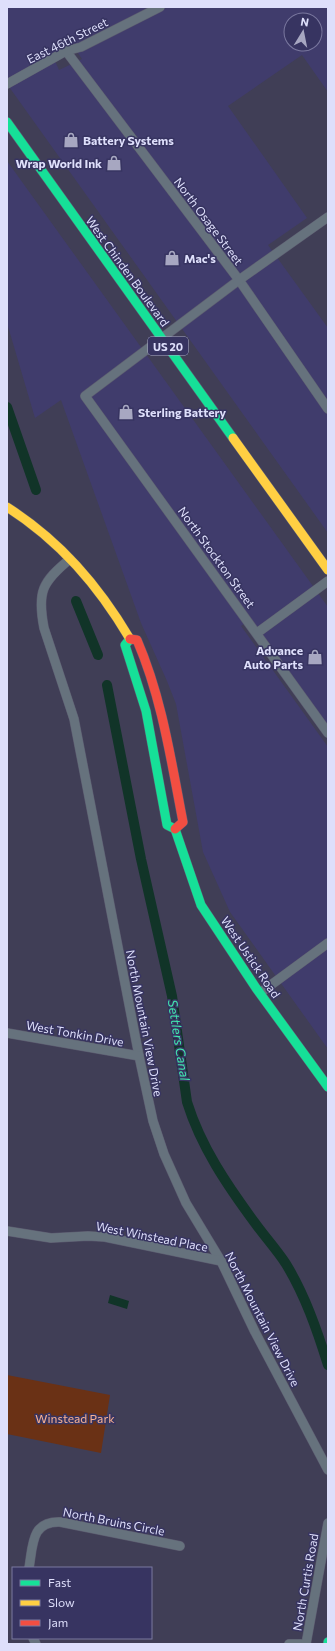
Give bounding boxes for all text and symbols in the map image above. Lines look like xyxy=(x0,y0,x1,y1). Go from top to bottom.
north arrow xyxy=(283,12,323,52)
street label: East 46th Street xyxy=(24,14,110,66)
text: N xyxy=(300,15,310,29)
shop icon: Battery Systems xyxy=(62,131,80,149)
place label: Battery Systems xyxy=(83,133,174,147)
shop icon: Wrap World Ink xyxy=(105,154,123,172)
place label: Wrap World Ink xyxy=(15,156,102,170)
street label: North Osage Street xyxy=(172,175,246,267)
street label: West Chinden Boulevard xyxy=(83,213,173,329)
shop icon: Mac's xyxy=(163,249,181,267)
place label: Mac's xyxy=(184,251,216,265)
road number: US 20 xyxy=(148,337,188,355)
shop icon: Sterling Battery xyxy=(117,403,135,421)
place label: Sterling Battery xyxy=(138,405,226,419)
street label: North Stockton Street xyxy=(176,504,258,610)
place label: Advance Auto Parts xyxy=(243,643,303,671)
shop icon: Advance Auto Parts xyxy=(306,648,324,666)
street label: West Ustick Road xyxy=(219,914,283,1000)
street label: North Mountain View Drive xyxy=(124,948,166,1098)
water label: Settlers Canal xyxy=(165,998,193,1082)
street label: West Tonkin Drive xyxy=(25,1018,125,1048)
street label: West Winstead Place xyxy=(95,1218,209,1254)
street label: North Mountain View Drive xyxy=(223,1249,303,1389)
park label: Winstead Park xyxy=(35,1411,115,1425)
street label: North Bruins Circle xyxy=(62,1504,166,1538)
street label: North Curtis Road xyxy=(290,1532,320,1632)
legend xyxy=(12,1567,152,1639)
text: Fast xyxy=(48,1575,71,1589)
text: Slow xyxy=(48,1595,75,1609)
text: Jam xyxy=(48,1615,68,1630)

